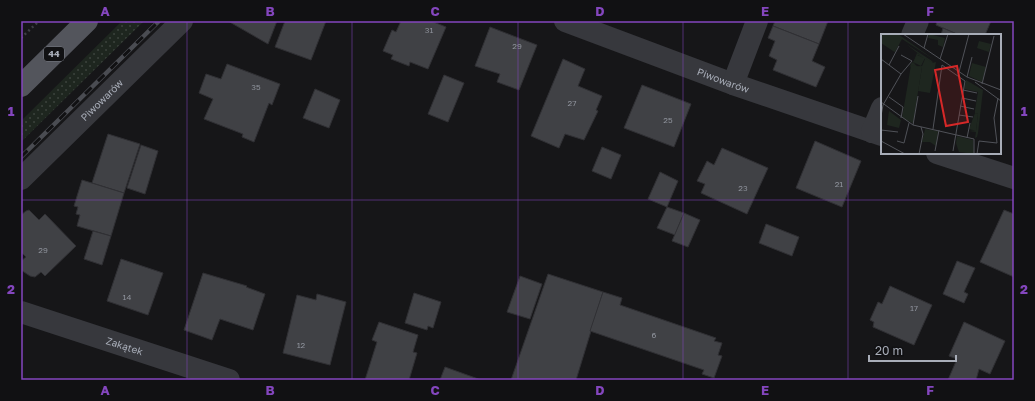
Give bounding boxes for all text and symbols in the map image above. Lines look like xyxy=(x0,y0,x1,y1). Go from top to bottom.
text: A xyxy=(100,3,110,19)
text: B xyxy=(265,3,275,19)
text: C xyxy=(430,3,440,19)
text: D xyxy=(595,3,605,19)
text: E xyxy=(761,3,769,19)
text: F xyxy=(926,3,934,19)
house number: 31 xyxy=(425,25,433,35)
inset map xyxy=(881,34,1001,154)
house number: 29 xyxy=(512,41,522,51)
road number: 44 xyxy=(44,47,64,61)
street label: Piwowarów xyxy=(696,65,751,95)
street label: Piwowarów xyxy=(78,76,125,123)
house number: 35 xyxy=(251,82,261,92)
house number: 27 xyxy=(568,98,576,108)
text: 1 xyxy=(8,103,15,119)
text: 1 xyxy=(1021,103,1028,119)
house number: 25 xyxy=(663,115,673,125)
house number: 21 xyxy=(835,179,843,189)
house number: 23 xyxy=(738,183,748,193)
house number: 29 xyxy=(38,245,48,255)
text: 2 xyxy=(7,281,15,297)
text: 2 xyxy=(1020,281,1028,297)
house number: 14 xyxy=(123,292,131,302)
house number: 17 xyxy=(910,303,918,313)
house number: 6 xyxy=(652,330,657,340)
street label: Zakątek xyxy=(105,334,145,358)
scale bar xyxy=(869,337,956,363)
house number: 12 xyxy=(297,340,306,350)
text: 20 m xyxy=(875,343,903,358)
text: A xyxy=(100,382,110,398)
text: B xyxy=(265,382,275,398)
text: C xyxy=(430,382,440,398)
text: D xyxy=(595,382,605,398)
text: E xyxy=(761,382,769,398)
text: F xyxy=(926,382,934,398)

